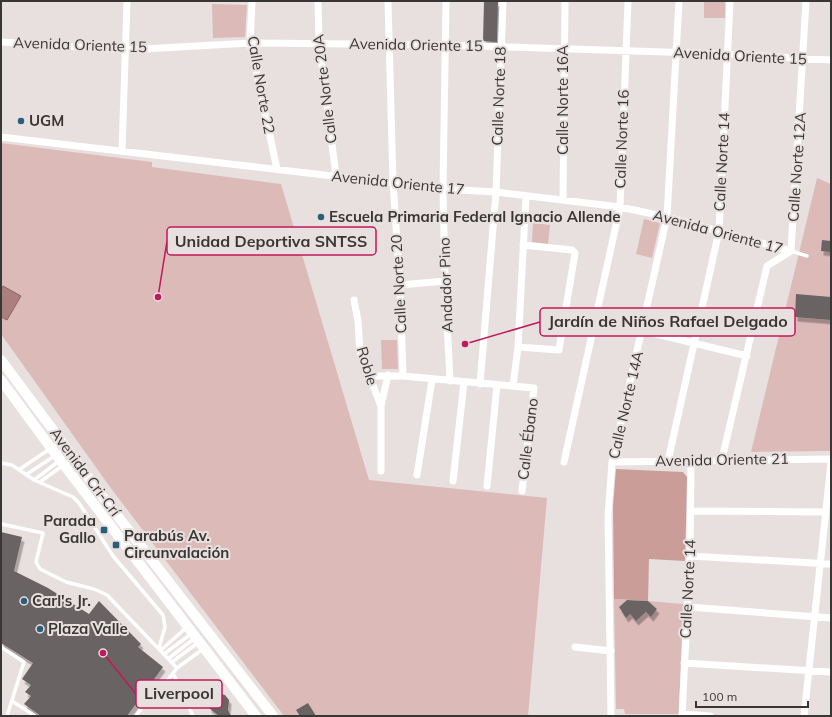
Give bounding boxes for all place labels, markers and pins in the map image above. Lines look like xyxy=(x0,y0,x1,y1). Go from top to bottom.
place label: UGM xyxy=(29,111,64,130)
marker: UGM xyxy=(16,116,26,126)
place label: Escuela Primaria Federal Ignacio Allende xyxy=(329,207,621,226)
marker: Escuela Primaria Federal Ignacio Allende xyxy=(316,212,326,222)
callout: Unidad Deportiva SNTSS xyxy=(167,227,376,255)
callout: Jardín de Niños Rafael Delgado xyxy=(540,308,795,336)
place label: Parada Gallo xyxy=(43,511,96,547)
marker: Parada Gallo xyxy=(99,525,109,535)
place label: Parabús Av. Circunvalación xyxy=(124,526,229,562)
marker: Parabús Av. Circunvalación xyxy=(111,540,121,550)
place label: Carl's Jr. xyxy=(32,591,91,610)
marker: Carl's Jr. xyxy=(19,596,29,606)
place label: Plaza Valle xyxy=(48,619,128,638)
marker: Plaza Valle xyxy=(35,624,45,634)
callout: Liverpool xyxy=(136,680,222,708)

